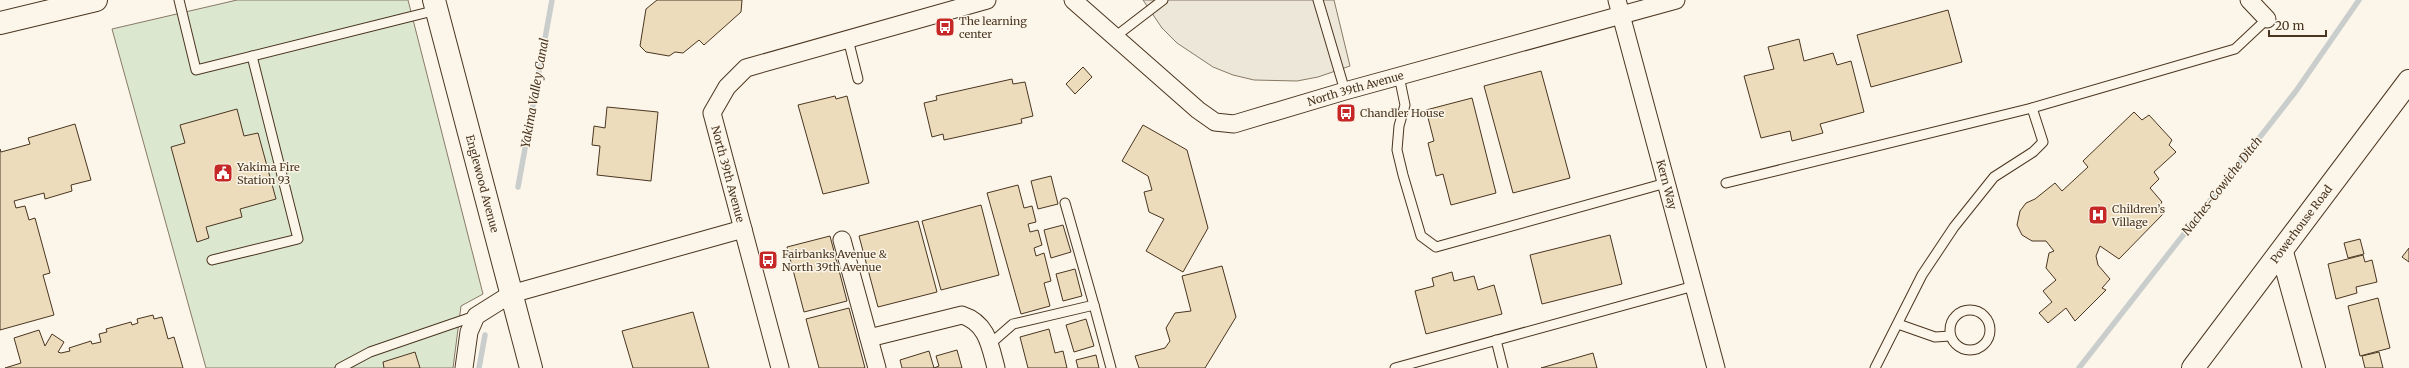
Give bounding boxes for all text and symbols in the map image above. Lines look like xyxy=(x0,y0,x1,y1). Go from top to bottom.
scale bar xyxy=(2269,12,2326,38)
place label: The learning center xyxy=(959,14,1027,41)
bus stop icon: The learning center xyxy=(934,16,956,38)
text: 20 m xyxy=(2275,18,2304,33)
water label: Yakima Valley Canal xyxy=(517,36,552,149)
street label: North 39th Avenue xyxy=(1306,68,1405,109)
bus stop icon: Chandler House xyxy=(1335,102,1357,124)
place label: Chandler House xyxy=(1360,106,1444,120)
street label: North 39th Avenue xyxy=(708,124,748,224)
street label: Englewood Avenue xyxy=(463,133,502,234)
water label: Naches-Cowiche Ditch xyxy=(2178,133,2265,238)
street label: Kern Way xyxy=(1653,158,1680,211)
place label: Yakima Fire Station 93 xyxy=(236,160,300,187)
public building icon: Yakima Fire Station 93 xyxy=(212,162,234,184)
street label: Powerhouse Road xyxy=(2267,182,2335,266)
place label: Children’s Village xyxy=(2111,202,2165,229)
hospital icon: Children’s Village xyxy=(2087,204,2109,226)
place label: Fairbanks Avenue & North 39th Avenue xyxy=(782,247,888,274)
bus stop icon: Fairbanks Avenue & North 39th Avenue xyxy=(757,249,779,271)

